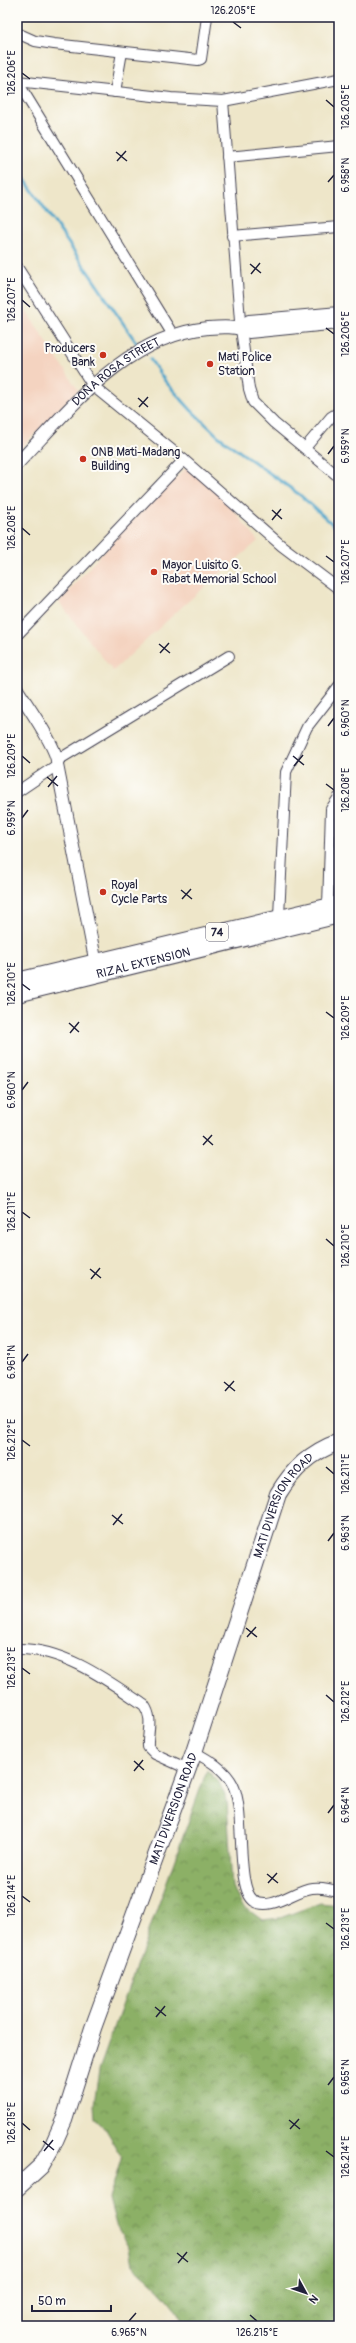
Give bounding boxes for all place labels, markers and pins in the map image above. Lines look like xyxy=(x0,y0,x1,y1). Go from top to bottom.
place label: Producers Bank xyxy=(45,341,96,370)
marker: Producers Bank xyxy=(98,350,108,360)
place label: Mati Police Station xyxy=(218,350,272,379)
marker: Mati Police Station xyxy=(205,359,215,369)
place label: ONB Mati-Madang Building xyxy=(91,445,180,474)
marker: ONB Mati-Madang Building xyxy=(78,454,88,464)
place label: Mayor Luisito G. Rabat Memorial School xyxy=(162,558,277,587)
marker: Mayor Luisito G. Rabat Memorial School xyxy=(149,567,159,577)
place label: Royal Cycle Parts xyxy=(111,878,168,907)
marker: Royal Cycle Parts xyxy=(98,887,108,897)

